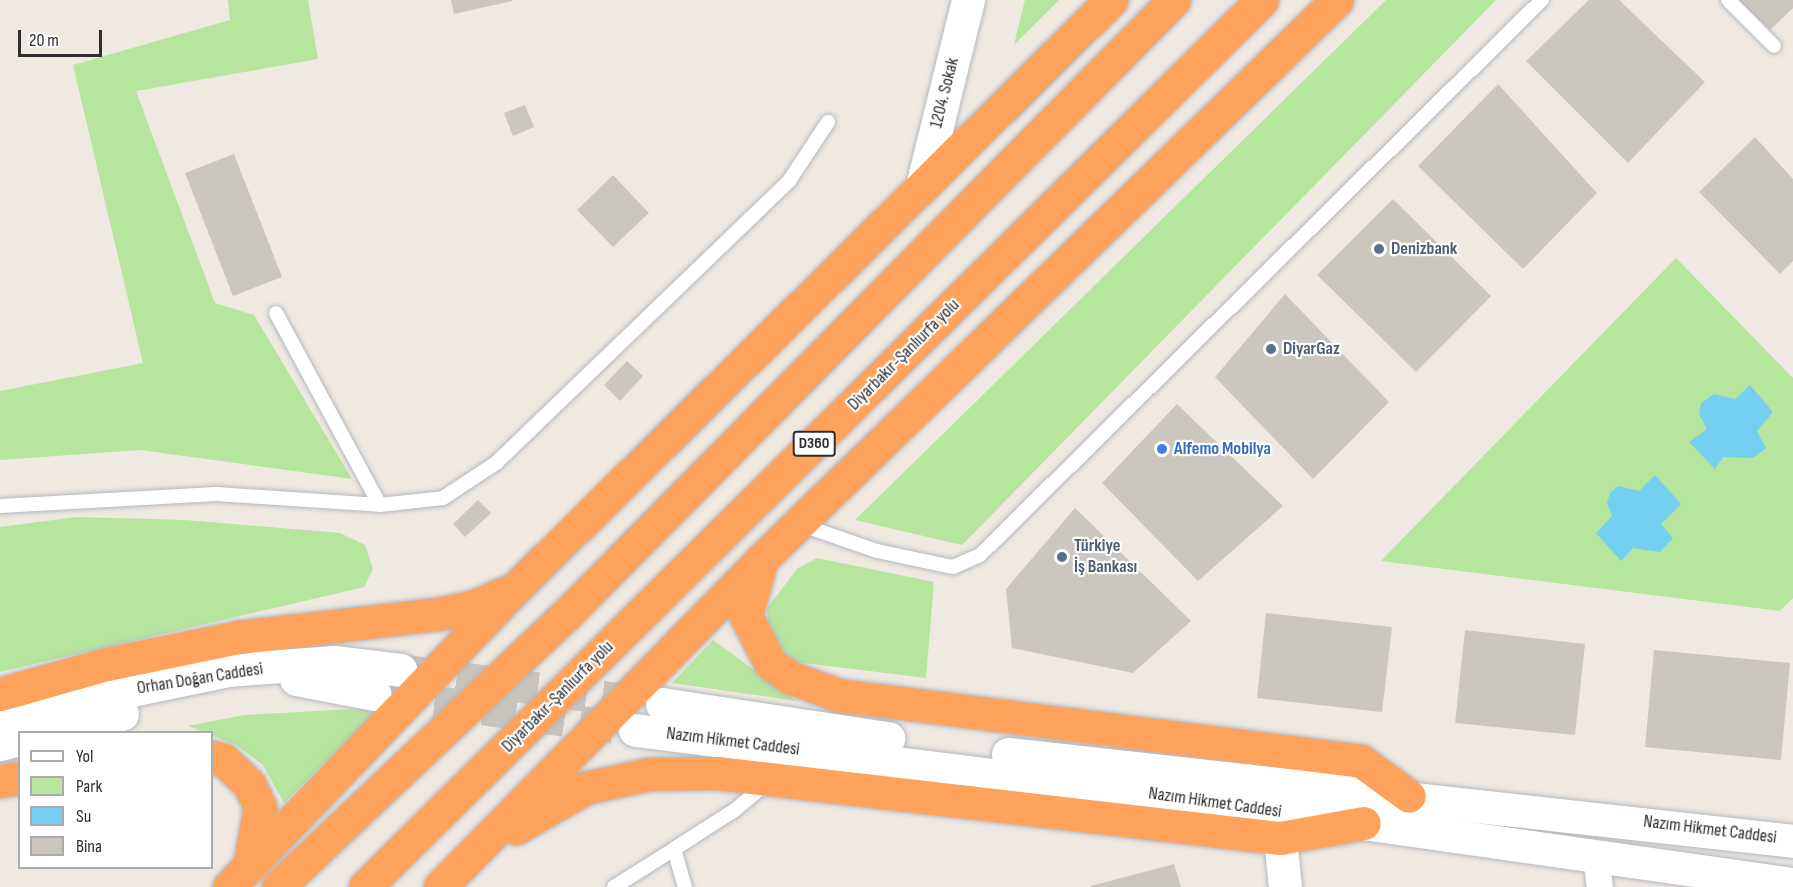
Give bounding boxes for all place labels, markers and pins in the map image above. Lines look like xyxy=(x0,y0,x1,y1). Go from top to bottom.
place label: Denizbank xyxy=(1391,238,1457,260)
marker: Denizbank xyxy=(1372,242,1386,256)
place label: DiyarGaz xyxy=(1283,338,1340,360)
marker: DiyarGaz xyxy=(1264,342,1278,356)
place label: Alfemo Mobilya xyxy=(1174,438,1271,460)
marker: Alfemo Mobilya xyxy=(1155,442,1169,456)
place label: Türkiye İş Bankası xyxy=(1074,536,1137,578)
marker: Türkiye İş Bankası xyxy=(1055,550,1069,564)

